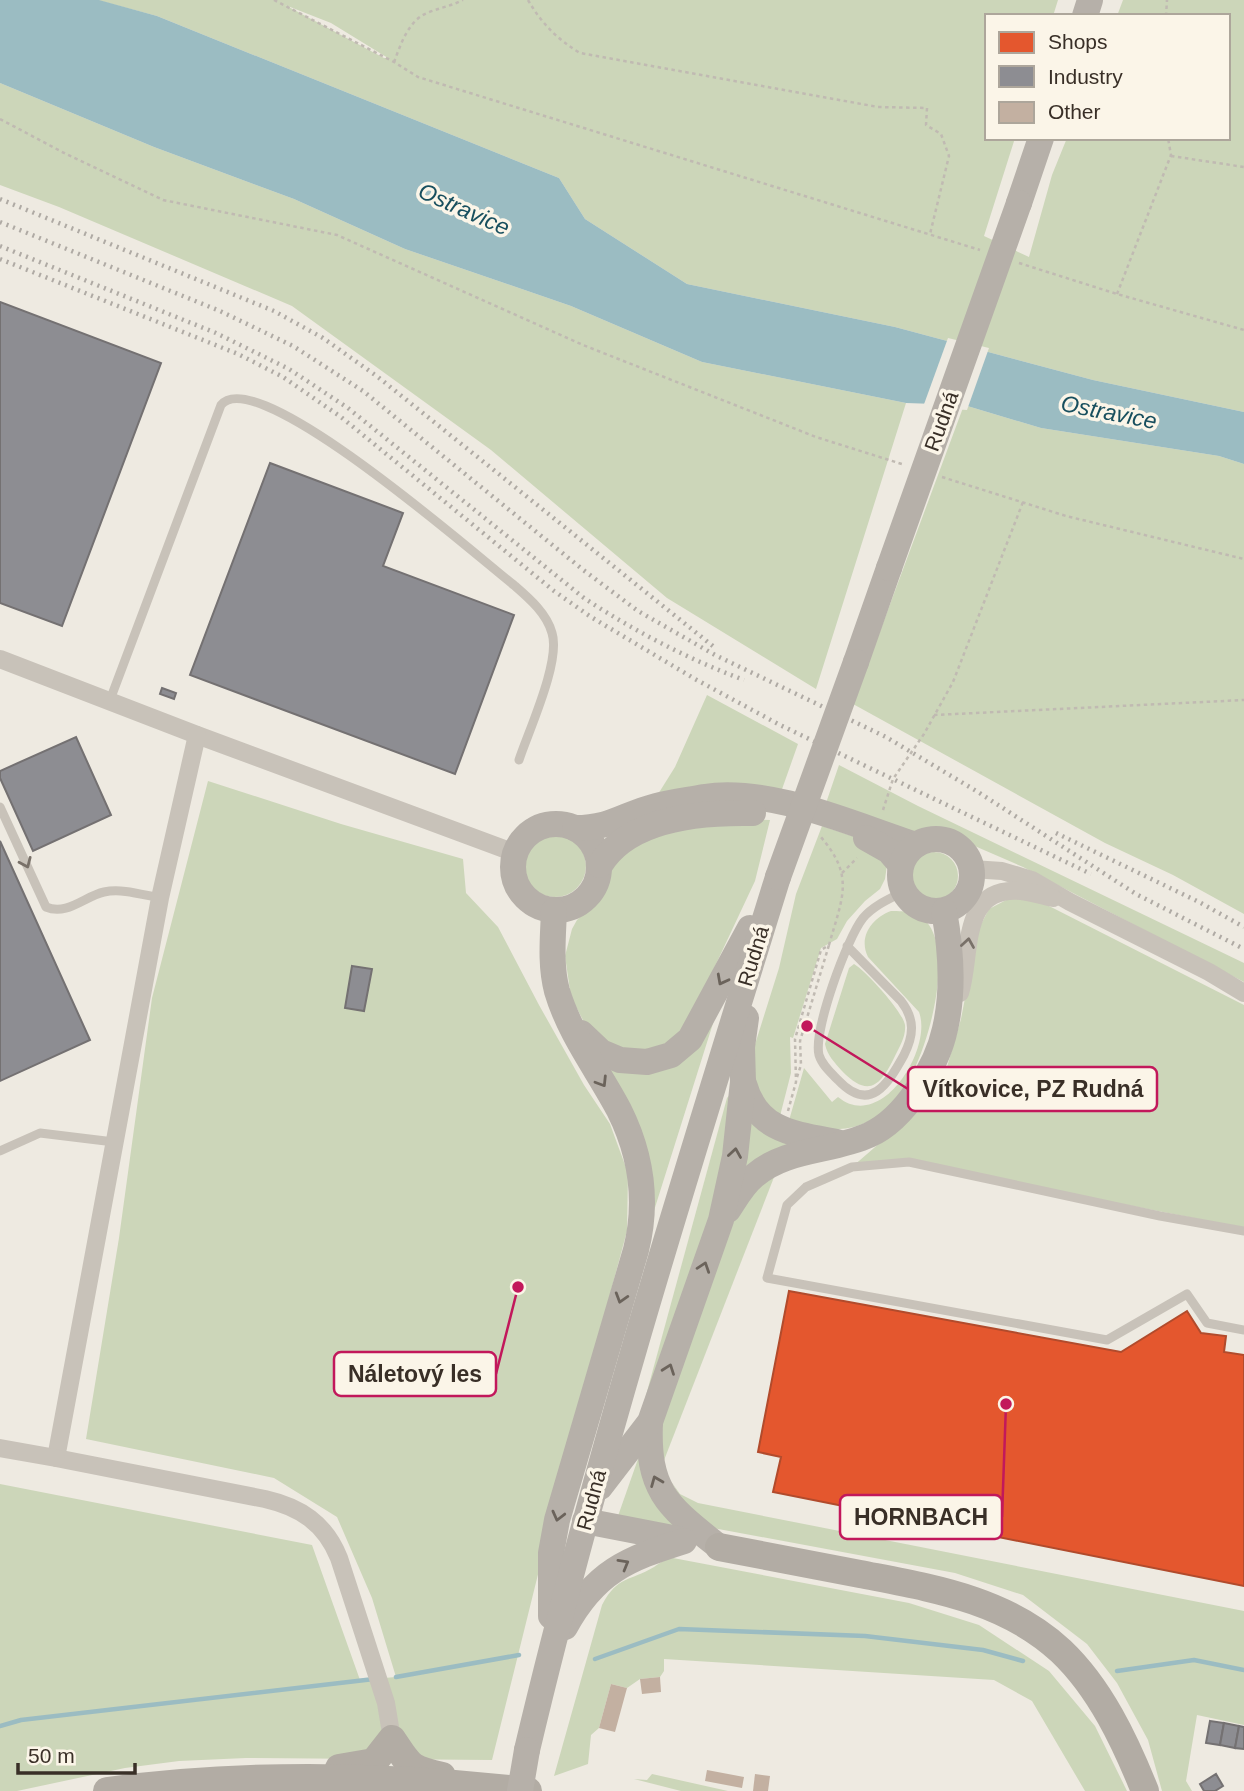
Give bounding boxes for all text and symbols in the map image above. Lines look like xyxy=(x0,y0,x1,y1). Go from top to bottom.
legend xyxy=(985,14,1230,140)
text: Shops xyxy=(1048,30,1108,53)
text: Industry xyxy=(1048,65,1123,88)
text: Other xyxy=(1048,100,1101,123)
water label: Ostravice xyxy=(414,177,514,241)
street label: Rudná xyxy=(920,388,962,454)
water label: Ostravice xyxy=(1059,390,1159,434)
one-way arrow xyxy=(18,856,32,868)
street label: Rudná xyxy=(733,923,773,989)
one-way arrow xyxy=(960,937,975,949)
one-way arrow xyxy=(717,973,730,986)
callout: Vítkovice, PZ Rudná xyxy=(908,1067,1157,1111)
one-way arrow xyxy=(593,1074,606,1087)
text: Vítkovice, PZ Rudná xyxy=(922,1076,1144,1102)
one-way arrow xyxy=(727,1147,742,1159)
one-way arrow xyxy=(696,1262,711,1274)
one-way arrow xyxy=(615,1291,630,1303)
callout: Náletový les xyxy=(334,1352,496,1396)
text: Náletový les xyxy=(348,1361,482,1387)
one-way arrow xyxy=(661,1363,675,1375)
street label: Rudná xyxy=(572,1467,610,1533)
one-way arrow xyxy=(651,1475,665,1487)
callout: HORNBACH xyxy=(840,1495,1002,1539)
text: HORNBACH xyxy=(854,1504,988,1530)
one-way arrow xyxy=(552,1510,566,1522)
one-way arrow xyxy=(616,1559,629,1572)
scale bar xyxy=(18,1732,135,1776)
text: 50 m xyxy=(28,1744,75,1767)

